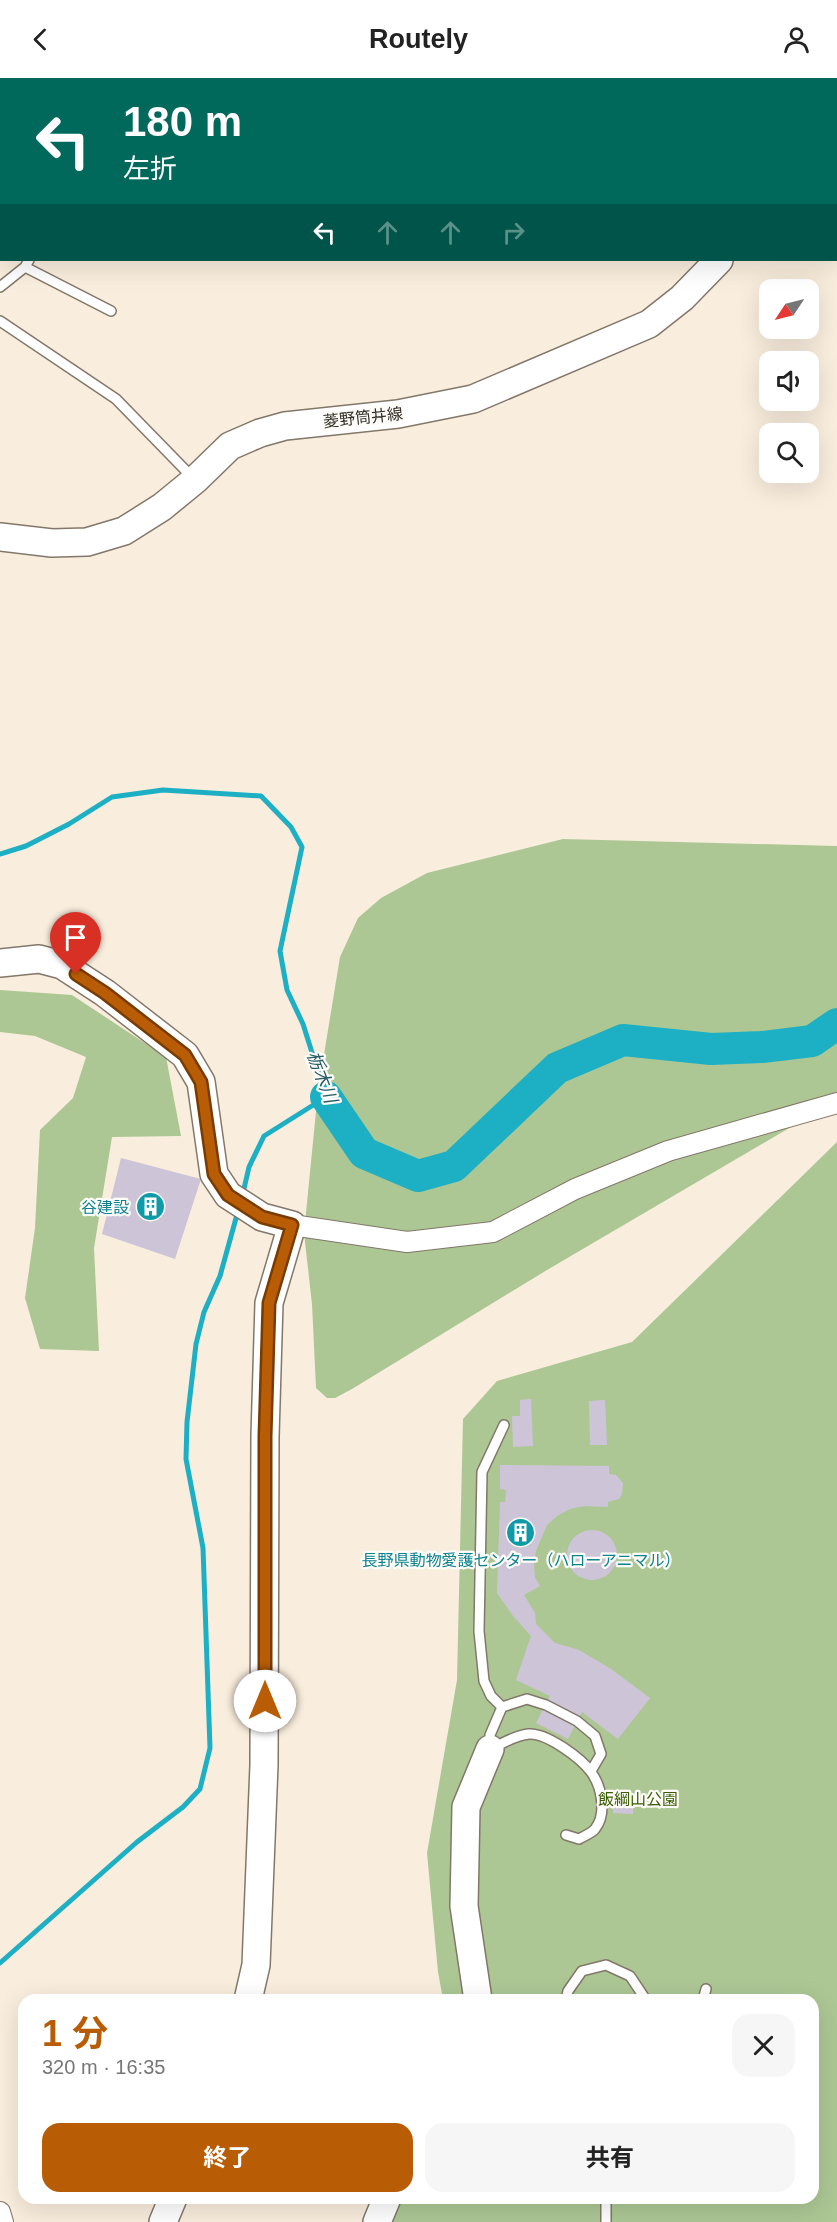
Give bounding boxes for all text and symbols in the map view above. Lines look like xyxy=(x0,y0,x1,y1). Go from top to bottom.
icon: back xyxy=(24,23,57,56)
icon: person xyxy=(780,23,813,56)
text: Routely xyxy=(369,24,468,54)
text: 180 m xyxy=(123,98,242,145)
icon: left xyxy=(24,102,102,180)
text: 左折 xyxy=(123,154,177,184)
icon: left xyxy=(308,216,341,249)
icon: ahead xyxy=(371,216,404,249)
icon: ahead xyxy=(434,216,467,249)
icon: right xyxy=(497,216,530,249)
north arrow xyxy=(759,279,819,339)
map controls xyxy=(759,279,819,483)
button: sound xyxy=(759,351,819,411)
street label: 菱野筒井線 xyxy=(322,405,404,430)
button: search xyxy=(759,423,819,483)
pin xyxy=(50,912,101,974)
icon: arrive xyxy=(59,921,92,954)
water label: 栃木川 xyxy=(303,1048,342,1108)
building icon: 谷建設 xyxy=(134,1191,166,1223)
place label: 谷建設 xyxy=(81,1199,129,1216)
building icon: 長野県動物愛護センター（ハローアニマル） xyxy=(505,1516,537,1548)
place label: 長野県動物愛護センター（ハローアニマル） xyxy=(361,1552,681,1569)
position arrow xyxy=(233,1669,297,1733)
park label: 飯綱山公園 xyxy=(598,1791,678,1808)
text: 1 分 xyxy=(42,2013,108,2054)
button: close xyxy=(732,2014,795,2077)
text: 320 m · 16:35 xyxy=(42,2056,165,2078)
button: 終了 xyxy=(42,2123,413,2192)
button: 共有 xyxy=(425,2123,795,2192)

